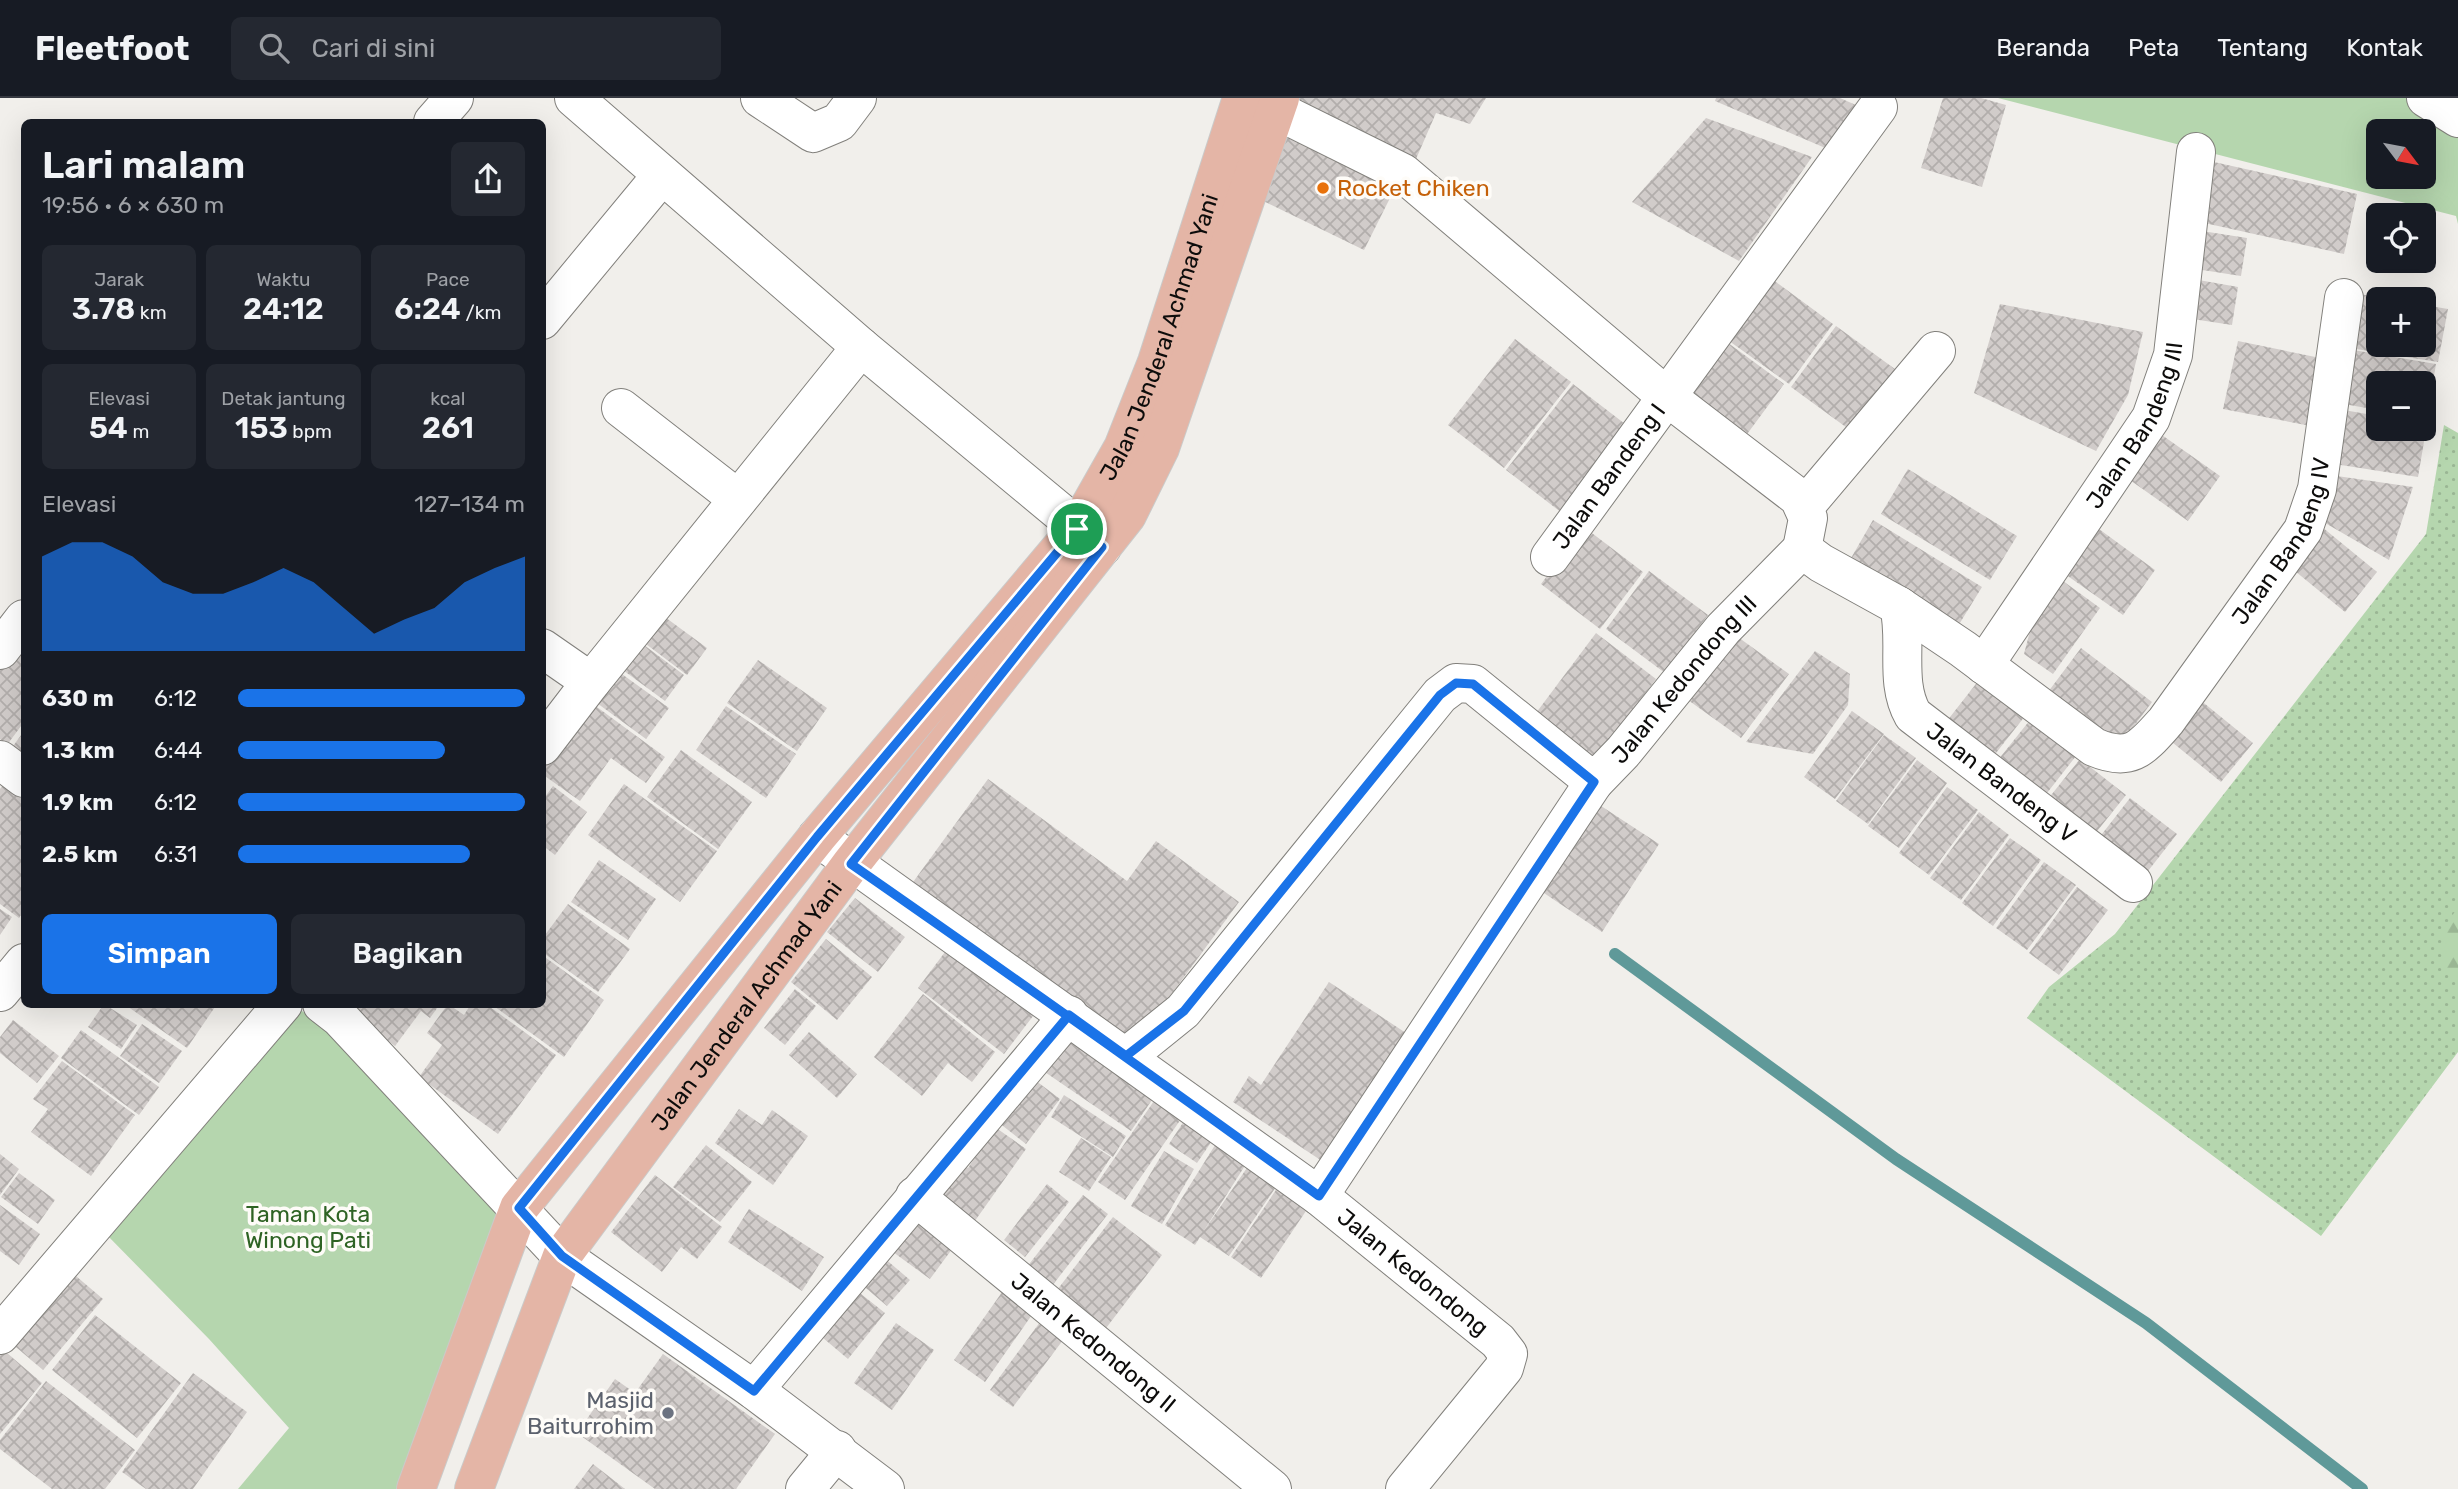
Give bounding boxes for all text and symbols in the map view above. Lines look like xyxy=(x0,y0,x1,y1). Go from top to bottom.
search box xyxy=(231,17,721,80)
text: Fleetfoot xyxy=(35,29,189,68)
icon: search xyxy=(255,29,293,67)
text: Cari di sini xyxy=(311,33,435,64)
text: Beranda xyxy=(1996,34,2090,62)
text: Peta xyxy=(2128,34,2179,62)
text: Tentang xyxy=(2217,34,2308,62)
text: Kontak xyxy=(2346,34,2423,62)
north arrow xyxy=(2366,119,2436,189)
map controls xyxy=(2366,119,2436,441)
text: Lari malam xyxy=(42,142,245,188)
button: share xyxy=(451,142,525,216)
place label: Rocket Chiken xyxy=(1337,174,1490,202)
marker: Rocket Chiken xyxy=(1315,180,1331,196)
street label: Jalan Jenderal Achmad Yani xyxy=(1093,190,1224,486)
text: 19:56 · 6 × 630 m xyxy=(42,191,224,219)
button: locate xyxy=(2366,203,2436,273)
text: Jarak xyxy=(94,268,144,291)
text: Waktu xyxy=(257,268,310,291)
text: Pace xyxy=(426,268,470,291)
button: + xyxy=(2366,287,2436,357)
text: 3.78 xyxy=(72,291,135,327)
text: 24:12 xyxy=(243,291,324,327)
text: 6:24 xyxy=(394,291,461,327)
text: km xyxy=(135,301,167,324)
text: /km xyxy=(461,301,501,324)
street label: Jalan Bandeng III xyxy=(2080,340,2188,514)
button: − xyxy=(2366,371,2436,441)
text: Elevasi xyxy=(88,387,150,410)
text: Detak jantung xyxy=(221,387,346,410)
text: kcal xyxy=(430,387,465,410)
street label: Jalan Bandeng I xyxy=(1547,398,1671,554)
text: 54 xyxy=(89,410,128,446)
text: 153 xyxy=(235,410,288,446)
text: 261 xyxy=(422,410,474,446)
text: m xyxy=(128,420,149,443)
text: bpm xyxy=(288,420,332,443)
street label: Jalan Bandeng IV xyxy=(2226,455,2335,630)
text: Elevasi xyxy=(42,490,116,518)
text: 127–134 m xyxy=(414,490,525,518)
pin xyxy=(1047,499,1107,559)
icon: arrive xyxy=(1058,510,1096,548)
street label: Jalan Kedondong III xyxy=(1606,589,1762,769)
text: 630 m xyxy=(42,684,114,712)
text: 6:12 xyxy=(154,684,197,712)
street label: Jalan Bandeng V xyxy=(1921,716,2082,849)
text: 1.3 km xyxy=(42,736,115,764)
text: 6:44 xyxy=(154,736,202,764)
text: 1.9 km xyxy=(42,788,113,816)
text: 6:12 xyxy=(154,788,197,816)
text: 2.5 km xyxy=(42,840,118,868)
text: 6:31 xyxy=(154,840,197,868)
street label: Jalan Jenderal Achmad Yani xyxy=(645,875,848,1136)
button: Simpan xyxy=(42,914,277,994)
button: Bagikan xyxy=(291,914,525,994)
park label: Taman Kota Winong Pati xyxy=(245,1200,371,1254)
street label: Jalan Kedondong xyxy=(1332,1202,1494,1342)
street label: Jalan Kedondong II xyxy=(1006,1267,1182,1418)
place label: Masjid Baiturrohim xyxy=(527,1386,654,1440)
marker: Masjid Baiturrohim xyxy=(660,1405,676,1421)

